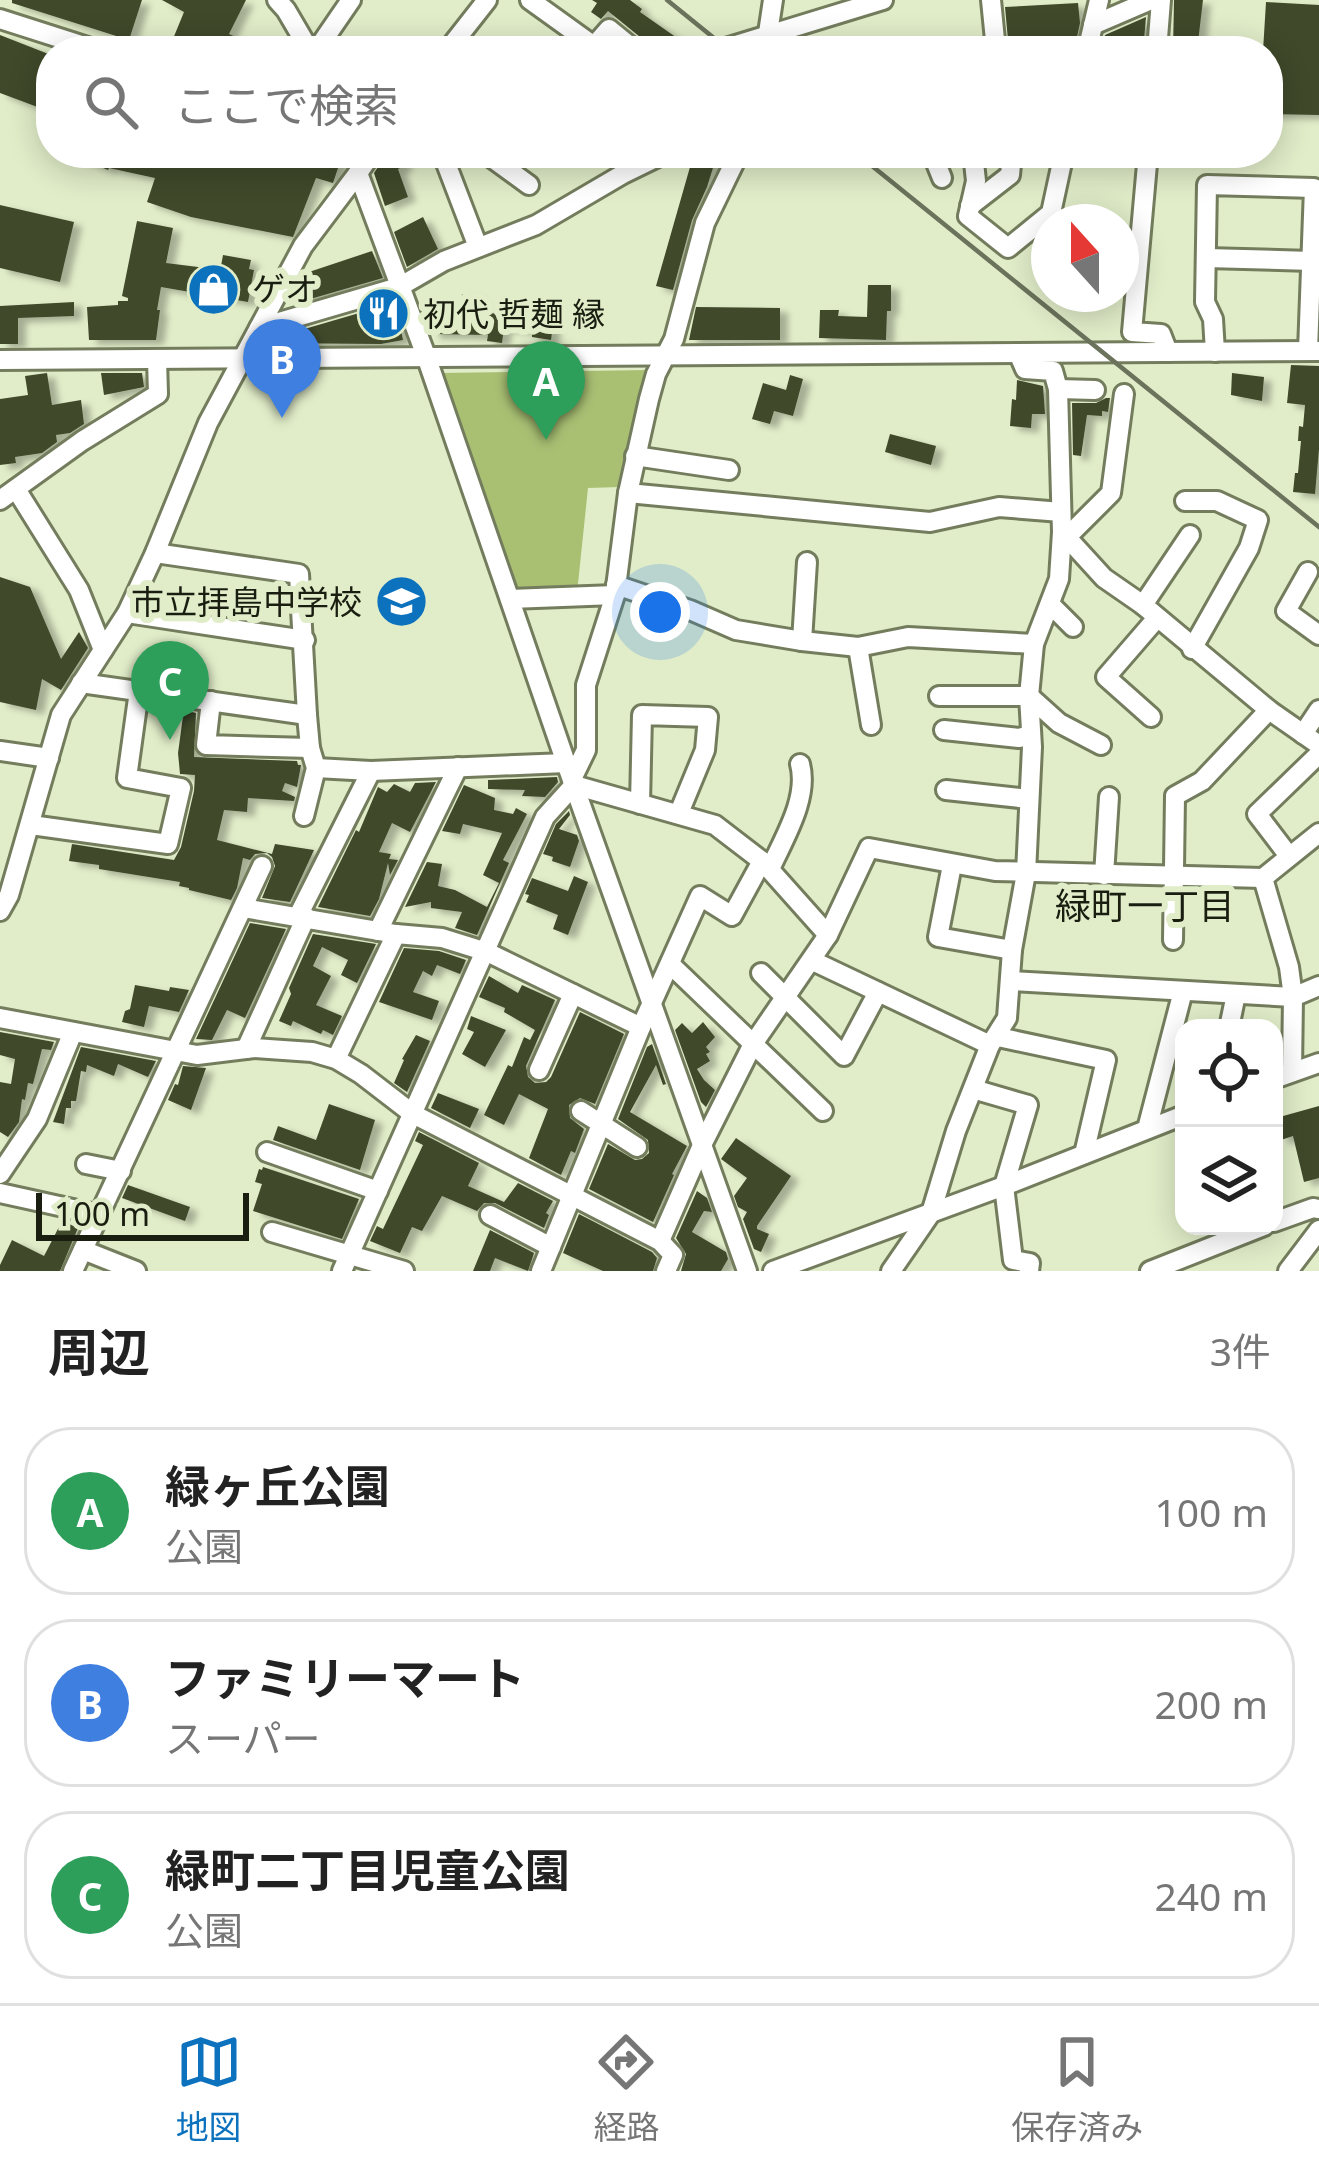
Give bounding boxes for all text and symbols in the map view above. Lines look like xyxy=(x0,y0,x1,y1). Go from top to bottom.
search box xyxy=(36,36,1283,168)
icon: search xyxy=(78,69,144,135)
text: ここで検索 xyxy=(174,74,399,135)
north arrow xyxy=(1031,204,1139,312)
shop icon: ゲオ xyxy=(185,261,241,317)
place label: ゲオ xyxy=(252,266,318,311)
restaurant icon: 初代 哲麺 縁 xyxy=(356,286,412,342)
place label: 初代 哲麺 縁 xyxy=(423,291,605,336)
pin: B xyxy=(243,319,321,418)
pin: A xyxy=(507,341,585,440)
school or university icon: 市立拝島中学校 xyxy=(373,574,429,630)
place label: 市立拝島中学校 xyxy=(131,579,362,624)
your location xyxy=(630,582,690,642)
pin: C xyxy=(131,641,209,740)
district label: 緑町一丁目 xyxy=(1055,881,1235,930)
map controls xyxy=(1175,1019,1283,1235)
button: locate xyxy=(1175,1019,1283,1127)
button: layers xyxy=(1175,1127,1283,1235)
scale bar xyxy=(36,1187,249,1240)
text: 100 m xyxy=(54,1191,150,1236)
text: 周辺 xyxy=(48,1316,150,1386)
text: 3件 xyxy=(1210,1324,1271,1377)
text: 緑ヶ丘公園 xyxy=(165,1455,390,1516)
text: A xyxy=(77,1485,104,1538)
text: 100 m xyxy=(1154,1485,1268,1538)
text: 公園 xyxy=(165,1519,243,1572)
text: ファミリーマート xyxy=(165,1647,525,1708)
text: B xyxy=(77,1677,103,1730)
text: 200 m xyxy=(1154,1677,1268,1730)
text: スーパー xyxy=(165,1711,321,1764)
text: 緑町二丁目児童公園 xyxy=(165,1839,570,1900)
text: C xyxy=(77,1869,103,1922)
text: 240 m xyxy=(1154,1869,1268,1922)
text: 公園 xyxy=(165,1903,243,1956)
tab: 地図 xyxy=(176,2029,242,2149)
tab: 経路 xyxy=(593,2029,659,2149)
tab: 保存済み xyxy=(1011,2029,1143,2149)

